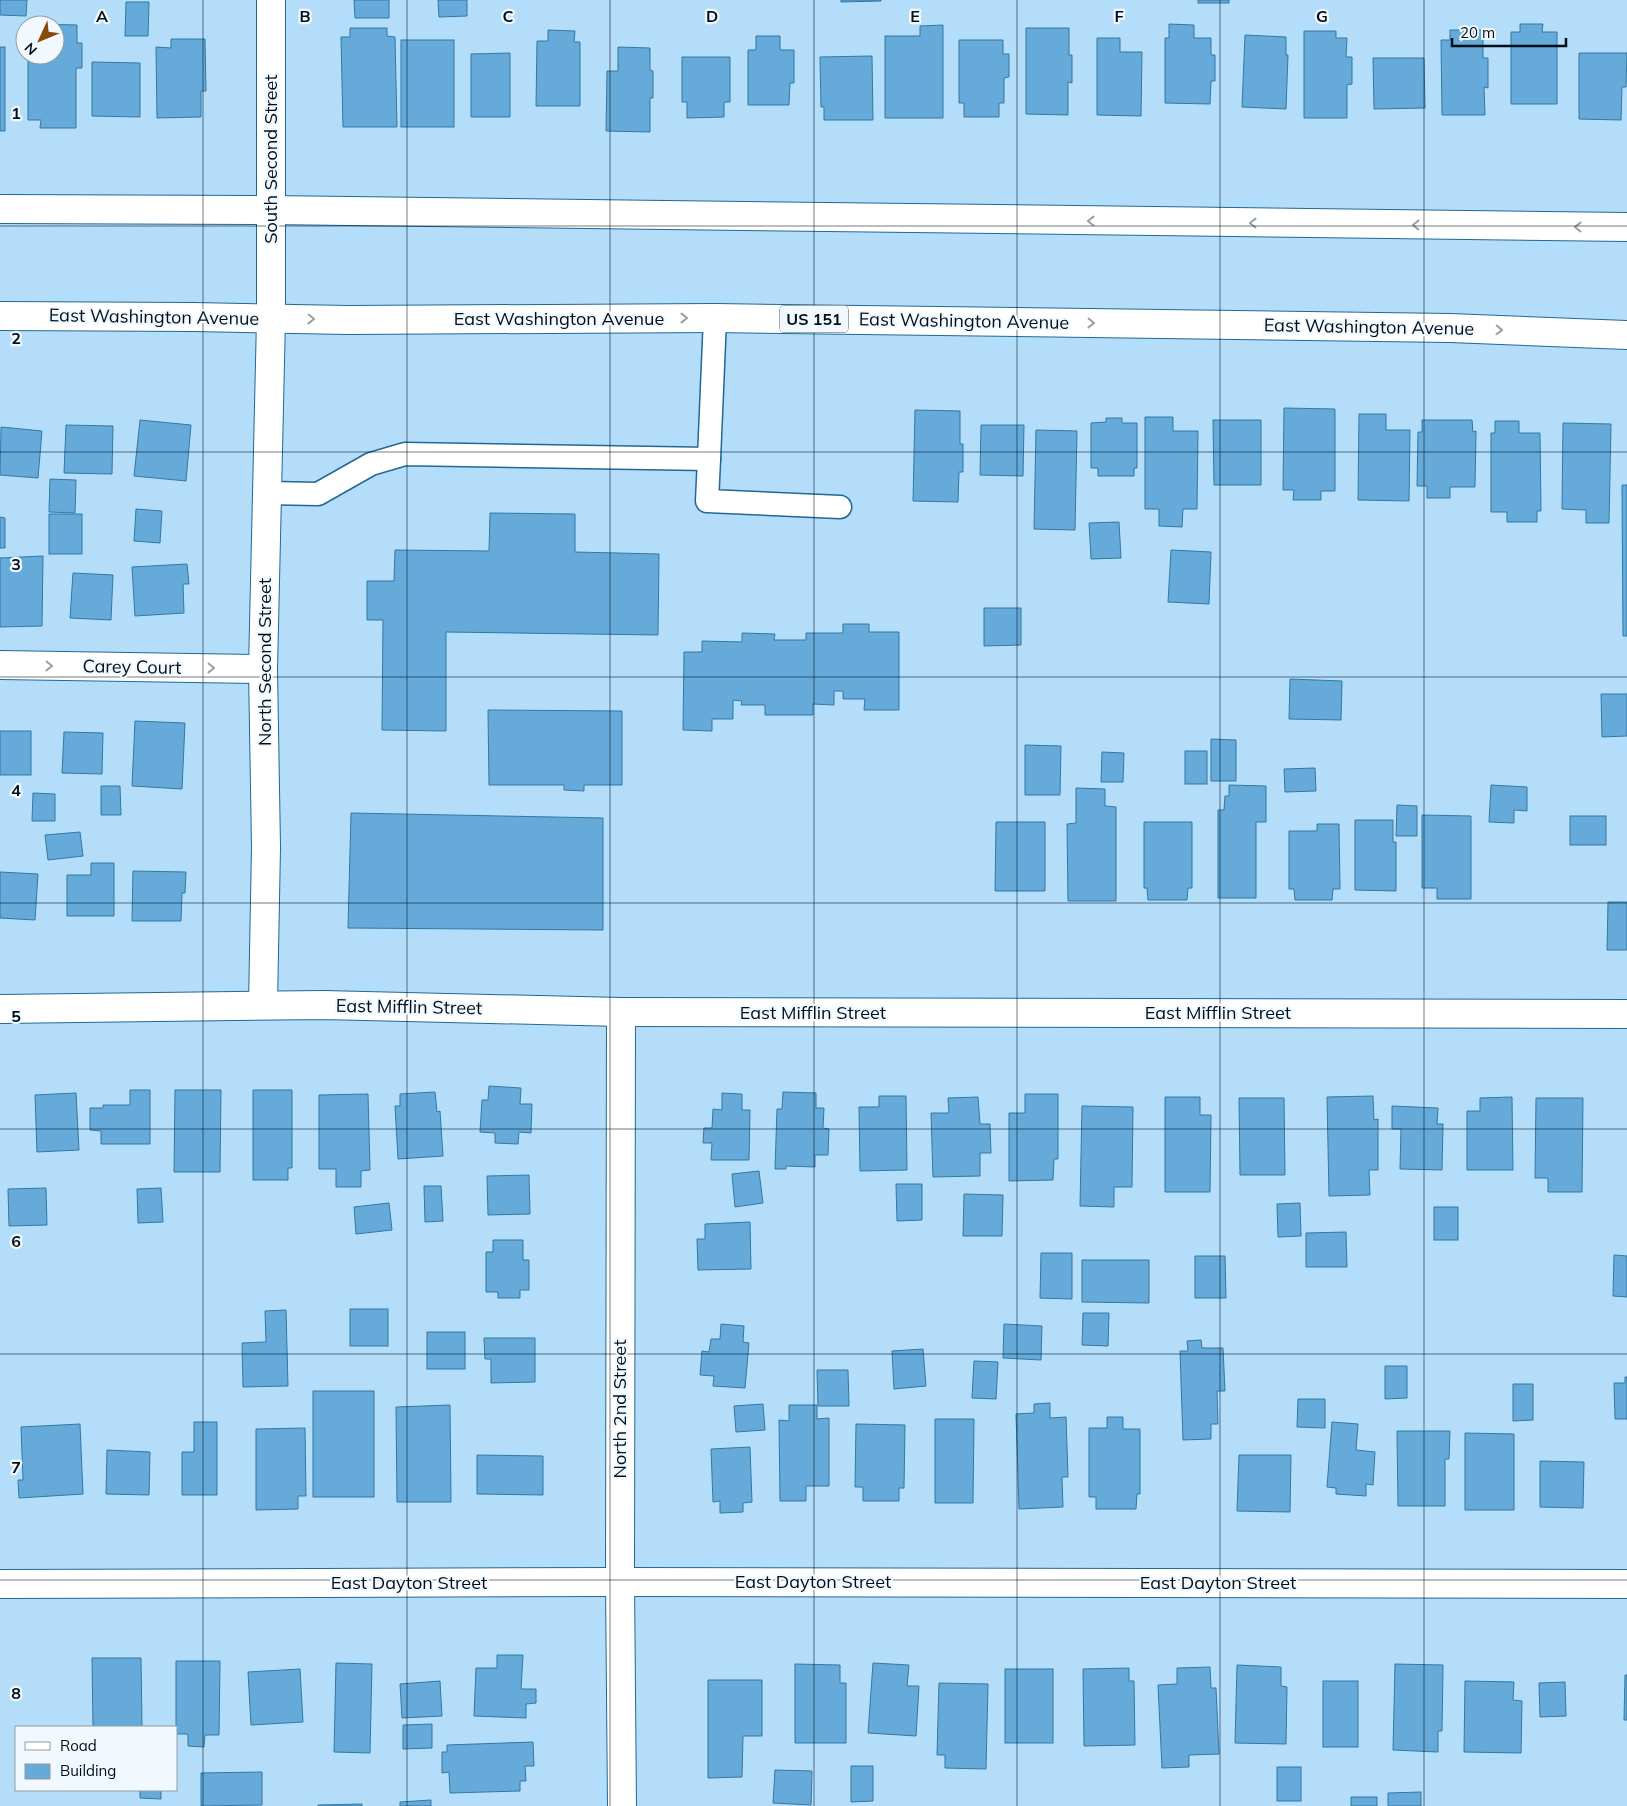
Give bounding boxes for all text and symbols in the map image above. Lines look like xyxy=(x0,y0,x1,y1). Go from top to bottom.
text: A xyxy=(96,6,108,26)
text: B xyxy=(299,6,311,26)
text: C xyxy=(503,6,514,26)
text: D xyxy=(706,6,718,26)
text: E xyxy=(910,6,920,26)
text: F xyxy=(1114,6,1124,26)
text: G xyxy=(1316,6,1328,26)
north arrow xyxy=(15,15,65,65)
scale bar xyxy=(1452,15,1566,47)
text: 20 m xyxy=(1460,23,1495,42)
text: N xyxy=(21,39,41,59)
street label: South Second Street xyxy=(259,74,282,244)
text: 1 xyxy=(11,103,21,123)
one-way arrow xyxy=(1087,216,1094,226)
one-way arrow xyxy=(1249,218,1257,228)
one-way arrow xyxy=(1412,220,1420,230)
one-way arrow xyxy=(1574,222,1582,232)
street label: East Washington Avenue xyxy=(49,303,259,330)
road number: US 151 xyxy=(780,306,848,332)
street label: East Washington Avenue xyxy=(454,307,664,330)
street label: East Washington Avenue xyxy=(859,307,1069,334)
one-way arrow xyxy=(680,313,688,323)
street label: East Washington Avenue xyxy=(1264,313,1474,340)
one-way arrow xyxy=(308,314,315,324)
one-way arrow xyxy=(1088,318,1095,328)
one-way arrow xyxy=(1495,325,1503,335)
text: 2 xyxy=(11,328,21,348)
text: 3 xyxy=(11,554,21,574)
street label: North Second Street xyxy=(253,578,276,746)
street label: Carey Court xyxy=(82,654,182,679)
one-way arrow xyxy=(45,660,53,671)
one-way arrow xyxy=(207,663,215,674)
text: 4 xyxy=(11,780,21,800)
street label: East Mifflin Street xyxy=(336,994,482,1019)
street label: East Mifflin Street xyxy=(740,1001,886,1024)
street label: East Mifflin Street xyxy=(1145,1001,1291,1024)
text: 5 xyxy=(11,1006,21,1026)
text: 6 xyxy=(11,1231,21,1251)
street label: North 2nd Street xyxy=(608,1340,631,1478)
text: 7 xyxy=(11,1457,21,1477)
street label: East Dayton Street xyxy=(735,1570,891,1593)
street label: East Dayton Street xyxy=(331,1571,487,1594)
street label: East Dayton Street xyxy=(1140,1571,1296,1594)
text: 8 xyxy=(11,1683,21,1703)
legend xyxy=(15,1726,178,1791)
text: Road xyxy=(60,1736,97,1755)
text: Building xyxy=(60,1761,116,1780)

